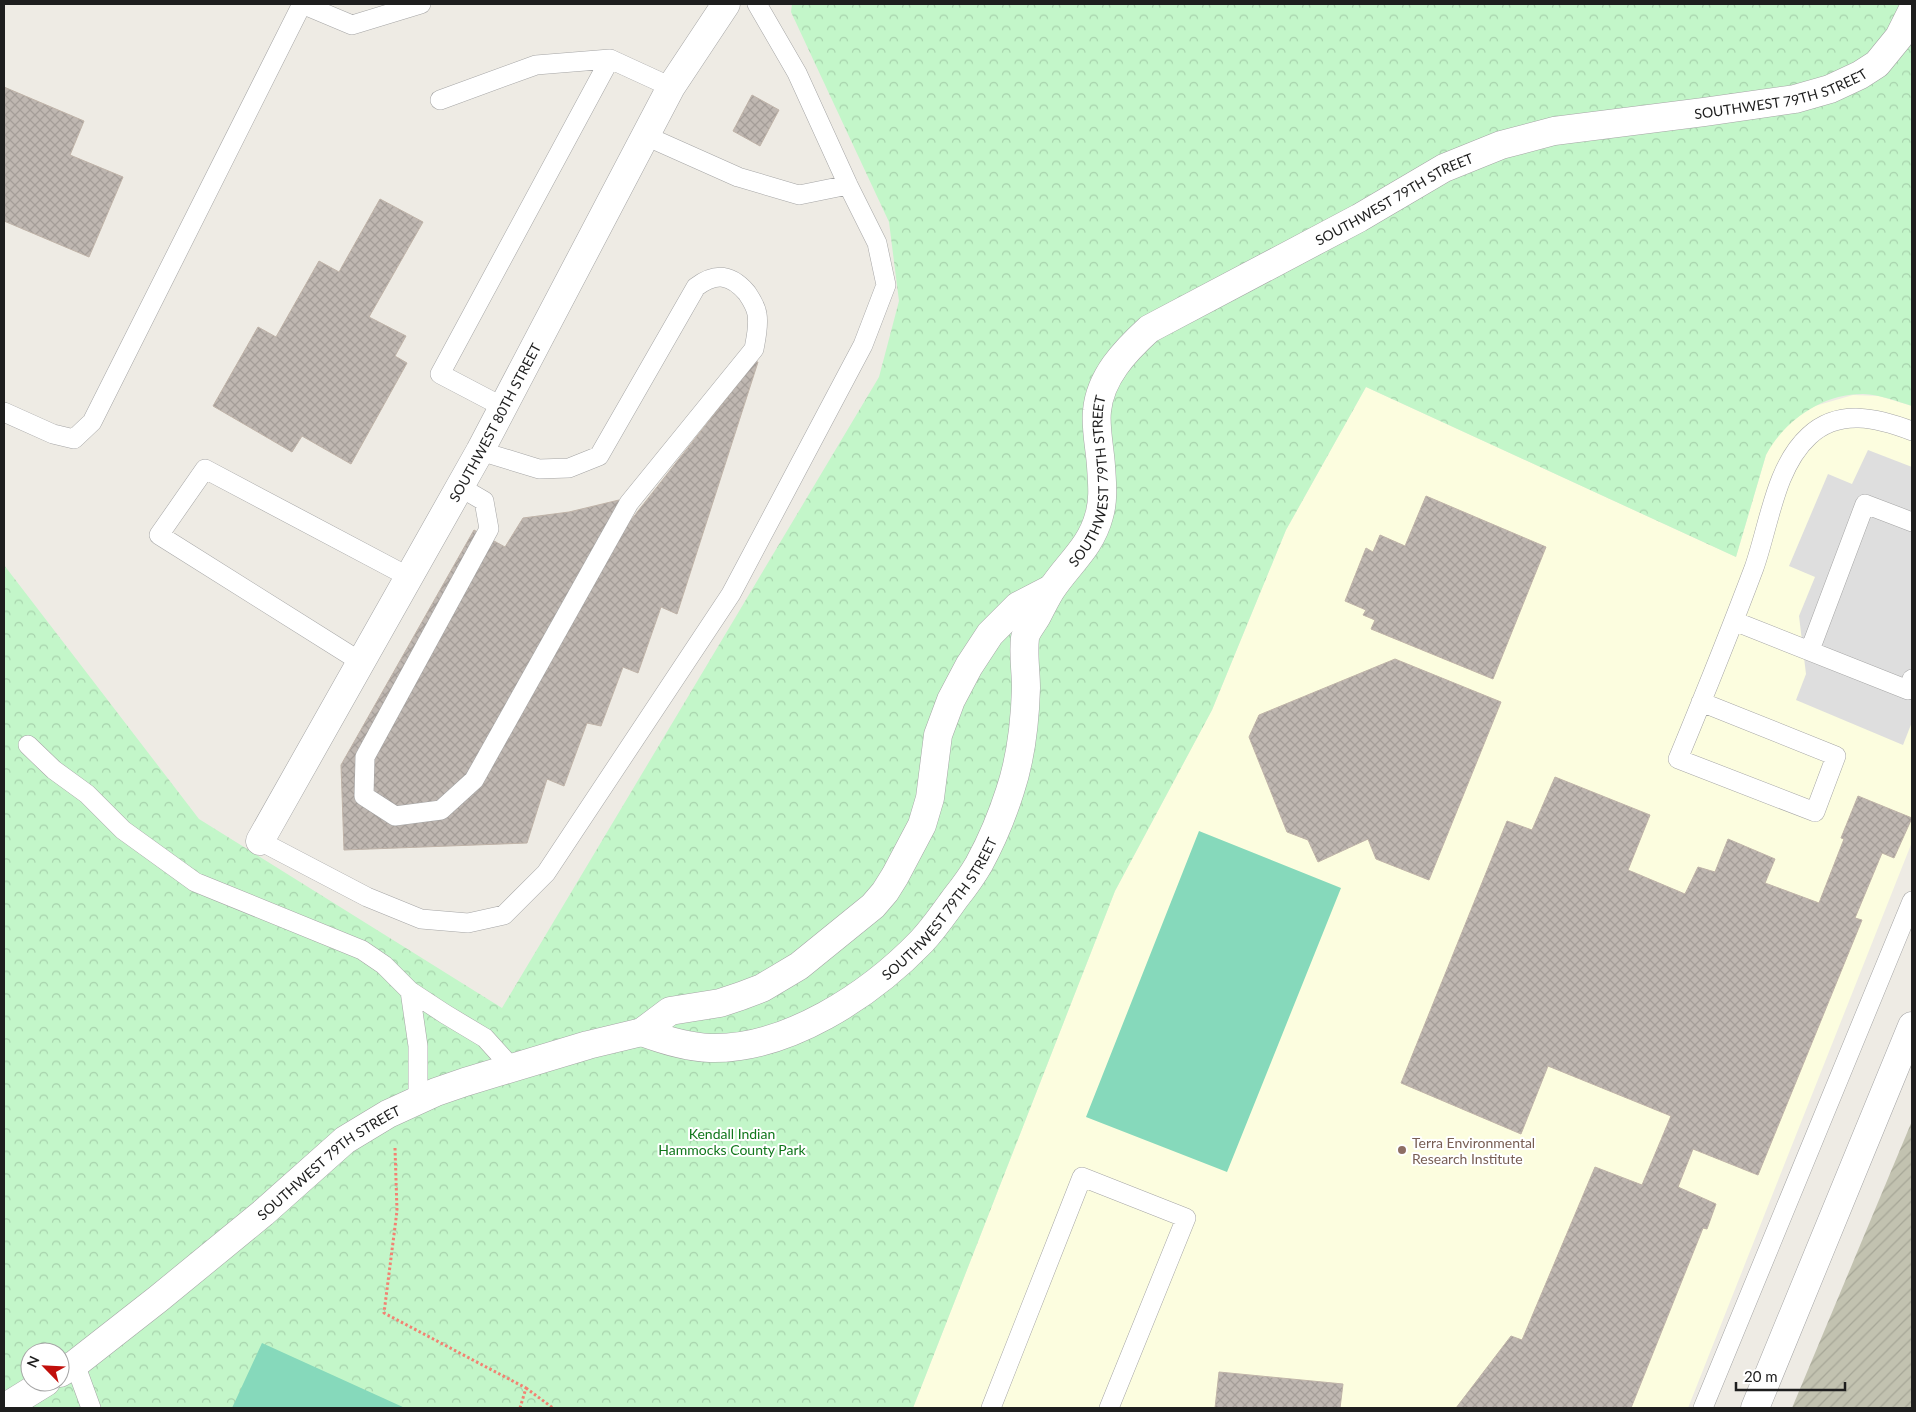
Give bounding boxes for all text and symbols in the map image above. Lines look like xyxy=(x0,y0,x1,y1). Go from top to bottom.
street label: SOUTHWEST 79TH STREET xyxy=(1693,64,1871,122)
street label: SOUTHWEST 79TH STREET xyxy=(1312,148,1476,248)
street label: SOUTHWEST 80TH STREET xyxy=(445,339,544,505)
street label: SOUTHWEST 79TH STREET xyxy=(1064,393,1111,569)
street label: SOUTHWEST 79TH STREET xyxy=(878,834,1000,983)
street label: SOUTHWEST 79TH STREET xyxy=(253,1101,403,1223)
park label: Kendall Indian Hammocks County Park xyxy=(658,1125,807,1158)
place label: Terra Environmental Research Institute xyxy=(1412,1134,1535,1167)
marker: Terra Environmental Research Institute xyxy=(1396,1144,1408,1156)
north arrow xyxy=(20,1342,70,1392)
text: N xyxy=(23,1353,43,1370)
scale bar xyxy=(1736,1360,1845,1392)
text: 20 m xyxy=(1744,1367,1778,1385)

